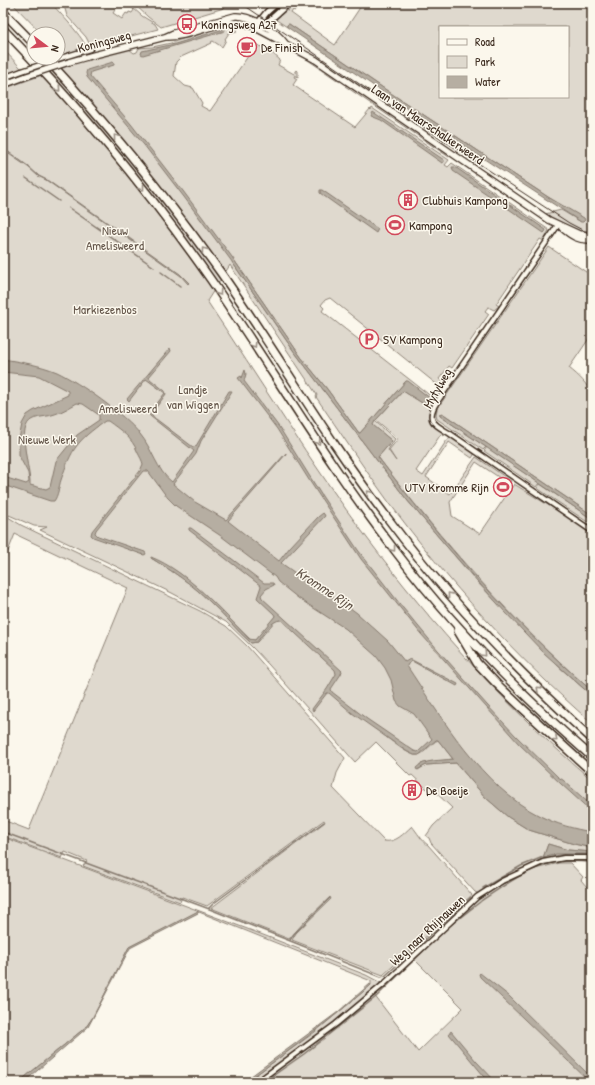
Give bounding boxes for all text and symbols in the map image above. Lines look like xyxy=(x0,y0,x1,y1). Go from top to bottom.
bus stop icon: Koningsweg A27 xyxy=(176,13,198,35)
place label: Koningsweg A27 xyxy=(201,15,277,33)
street label: Koningsweg xyxy=(75,25,133,57)
north arrow xyxy=(26,26,66,66)
legend xyxy=(439,26,569,98)
text: Road xyxy=(475,33,495,50)
cafe icon: De Finish xyxy=(236,36,258,58)
place label: De Finish xyxy=(261,38,303,56)
text: N xyxy=(48,44,63,54)
text: Park xyxy=(475,53,495,70)
text: Water xyxy=(475,73,501,90)
street label: Laan van Maarschalkerweerd xyxy=(368,80,488,168)
one-way arrow xyxy=(54,84,61,92)
one-way arrow xyxy=(113,134,120,141)
one-way arrow xyxy=(137,184,145,191)
building icon: Clubhuis Kampong xyxy=(397,189,419,211)
place label: Clubhuis Kampong xyxy=(422,191,508,209)
sports icon: Kampong xyxy=(384,214,406,236)
place label: Kampong xyxy=(409,216,452,234)
park label: Nieuw Amelisweerd xyxy=(86,221,144,254)
one-way arrow xyxy=(202,248,209,255)
one-way arrow xyxy=(214,288,221,295)
park label: Markiezenbos xyxy=(73,300,137,318)
parking icon: SV Kampong xyxy=(358,328,380,350)
place label: SV Kampong xyxy=(383,330,443,348)
one-way arrow xyxy=(250,341,257,348)
street label: Mytylweg xyxy=(418,364,456,411)
park label: Landje van Wiggen xyxy=(167,380,219,413)
park label: Amelisweerd xyxy=(99,399,157,417)
park label: Nieuwe Werk xyxy=(18,430,77,448)
one-way arrow xyxy=(313,438,320,445)
sports icon: UTV Kromme Rijn xyxy=(492,476,514,498)
place label: UTV Kromme Rijn xyxy=(405,478,489,496)
one-way arrow xyxy=(367,491,374,498)
one-way arrow xyxy=(388,544,395,551)
water label: Kromme Rijn xyxy=(292,562,359,615)
one-way arrow xyxy=(447,592,454,600)
one-way arrow xyxy=(479,649,486,657)
one-way arrow xyxy=(536,687,544,694)
one-way arrow xyxy=(550,734,558,742)
building icon: De Boeije xyxy=(401,779,423,801)
place label: De Boeije xyxy=(426,781,468,799)
street label: Weg naar Rhijnauwen xyxy=(386,890,469,970)

